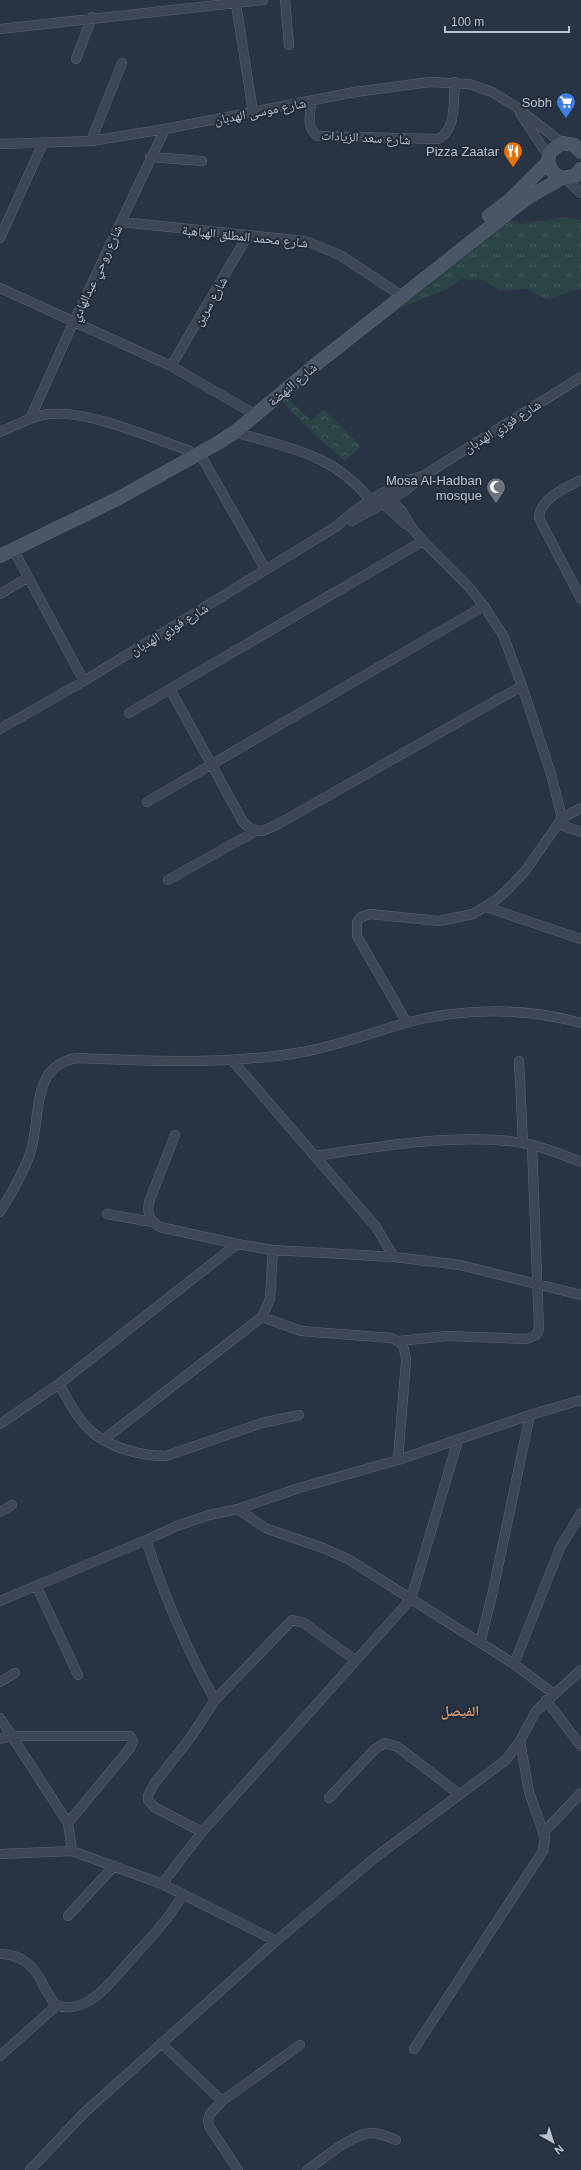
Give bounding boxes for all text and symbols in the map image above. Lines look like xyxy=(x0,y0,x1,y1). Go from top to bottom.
scale bar xyxy=(445,8,569,34)
text: 100 m xyxy=(451,15,484,29)
supermarket icon: Sobh xyxy=(555,91,577,119)
street label: شارع موسى الهدبان xyxy=(213,95,308,130)
place label: Sobh xyxy=(522,95,552,110)
street label: شارع سعد الزيادات xyxy=(321,128,411,149)
restaurant icon: Pizza Zaatar xyxy=(502,140,524,168)
place label: Pizza Zaatar xyxy=(426,144,500,159)
street label: شارع محمد المطلق الهباهبة xyxy=(181,222,309,253)
street label: شارع روحي عبدالهادي xyxy=(68,223,128,325)
street label: شارع سرين xyxy=(190,274,232,329)
street label: شارع النهضة xyxy=(265,360,321,411)
street label: شارع فوزي الهدبان xyxy=(461,397,545,459)
place label: Mosa Al-Hadban mosque xyxy=(386,473,482,503)
mosque icon: Mosa Al-Hadban mosque xyxy=(485,476,507,504)
street label: شارع فوزي الهدبان xyxy=(128,600,213,661)
district label: الفيصل xyxy=(441,1703,479,1720)
north arrow xyxy=(533,2122,573,2162)
text: N xyxy=(552,2143,566,2157)

